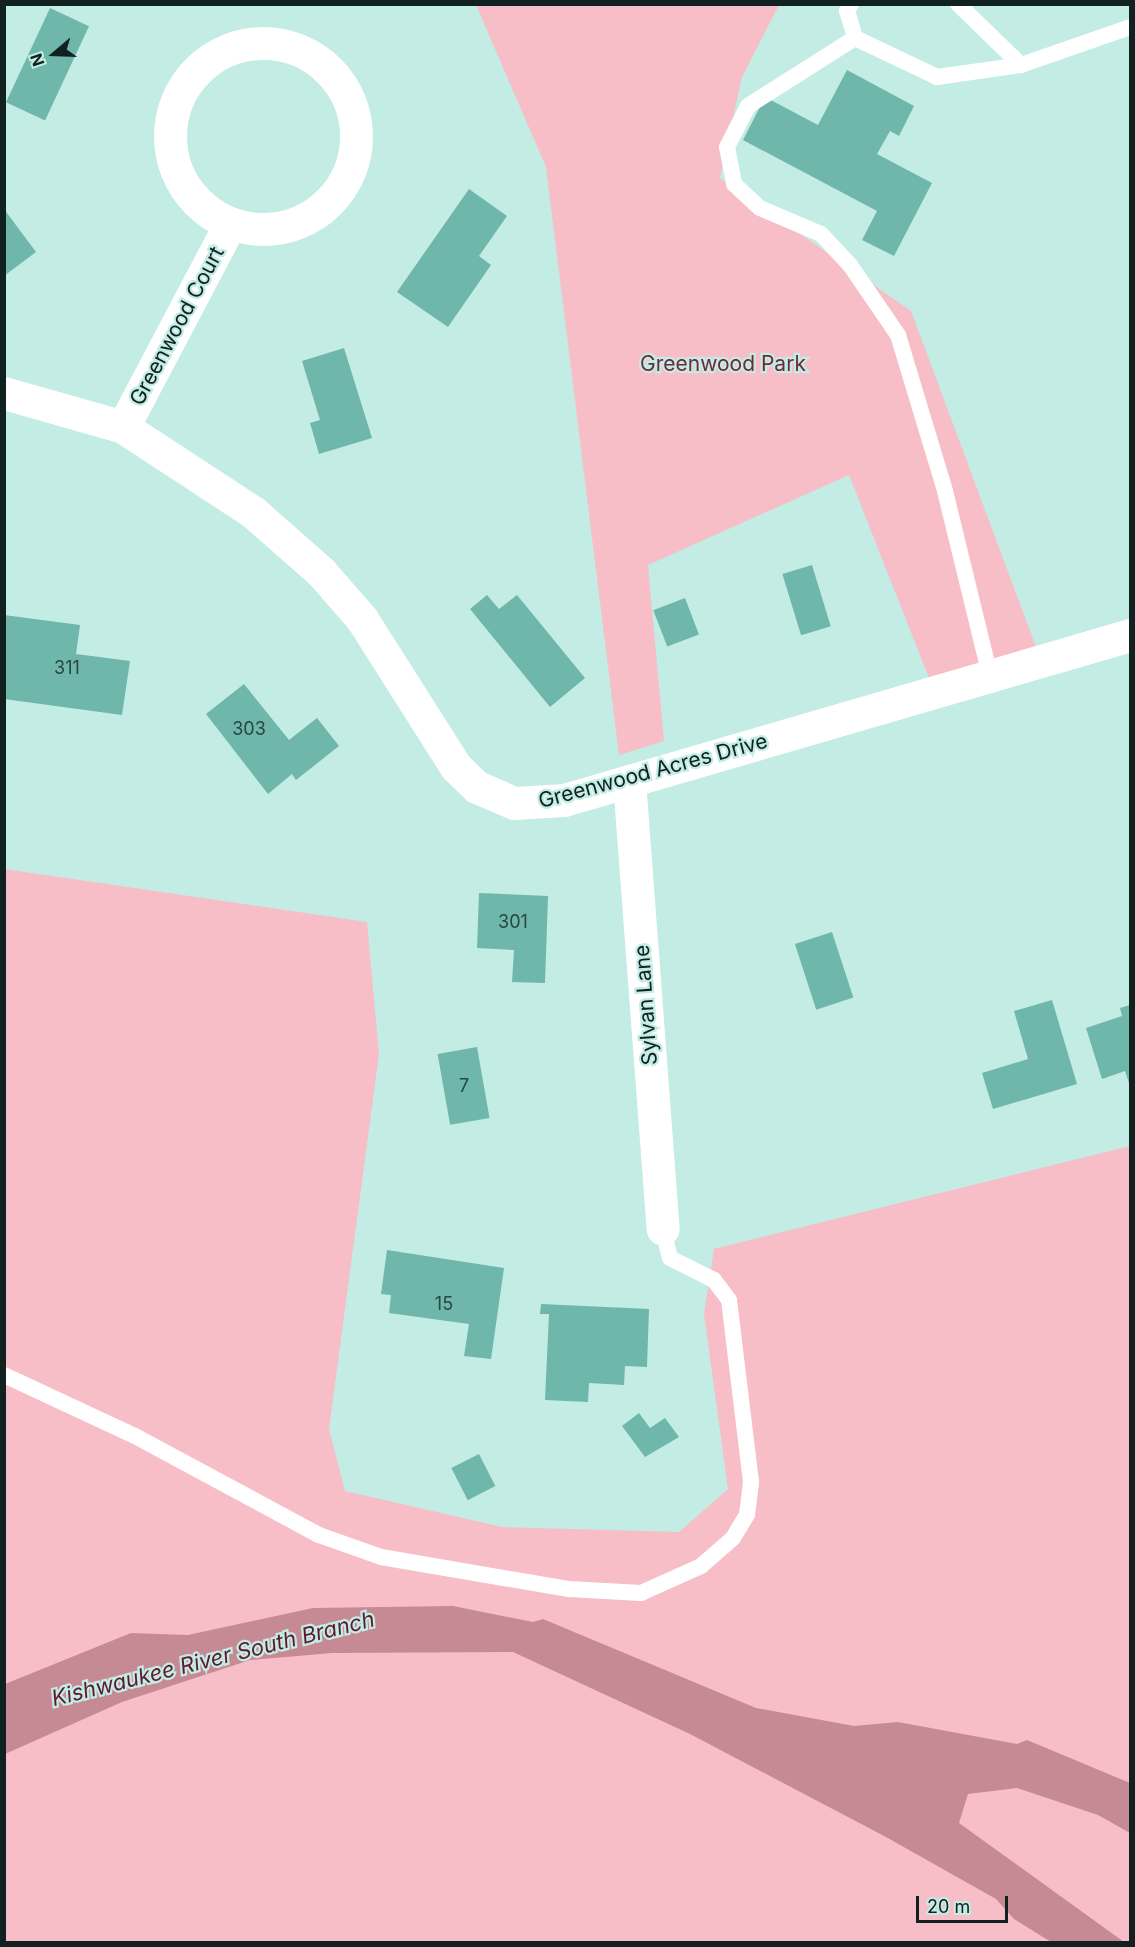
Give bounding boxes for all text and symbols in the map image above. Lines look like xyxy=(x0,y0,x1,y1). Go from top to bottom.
north arrow xyxy=(24,24,84,84)
text: N xyxy=(26,51,48,69)
street label: Greenwood Court xyxy=(124,242,230,410)
park label: Greenwood Park xyxy=(640,351,806,377)
house number: 311 xyxy=(54,657,80,679)
house number: 303 xyxy=(232,718,266,740)
street label: Greenwood Acres Drive xyxy=(536,728,770,814)
house number: 301 xyxy=(498,911,528,933)
street label: Sylvan Lane xyxy=(629,944,663,1066)
house number: 7 xyxy=(459,1075,469,1097)
house number: 15 xyxy=(435,1293,453,1315)
water label: Kishwaukee River South Branch xyxy=(49,1606,377,1712)
scale bar xyxy=(919,1884,1010,1922)
text: 20 m xyxy=(927,1896,970,1917)

